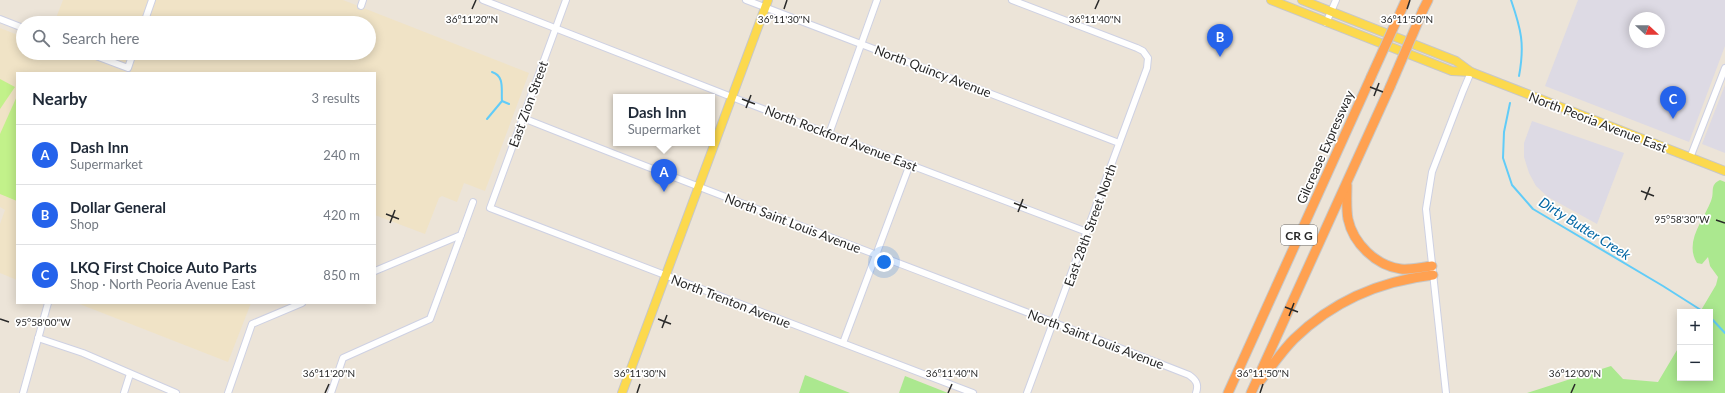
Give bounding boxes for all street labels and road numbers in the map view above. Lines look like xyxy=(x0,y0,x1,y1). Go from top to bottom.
street label: North Quincy Avenue xyxy=(872,41,994,101)
street label: East Zion Street xyxy=(505,58,551,149)
street label: Gilcrease Expressway xyxy=(1293,88,1357,206)
street label: North Peoria Avenue East xyxy=(1527,88,1670,156)
street label: North Rockford Avenue East xyxy=(763,102,920,175)
street label: East 28th Street North xyxy=(1060,162,1120,288)
street label: North Saint Louis Avenue xyxy=(723,190,863,256)
road number: CR G xyxy=(1281,225,1317,245)
street label: North Trenton Avenue xyxy=(669,271,793,331)
street label: North Saint Louis Avenue xyxy=(1026,306,1166,372)

